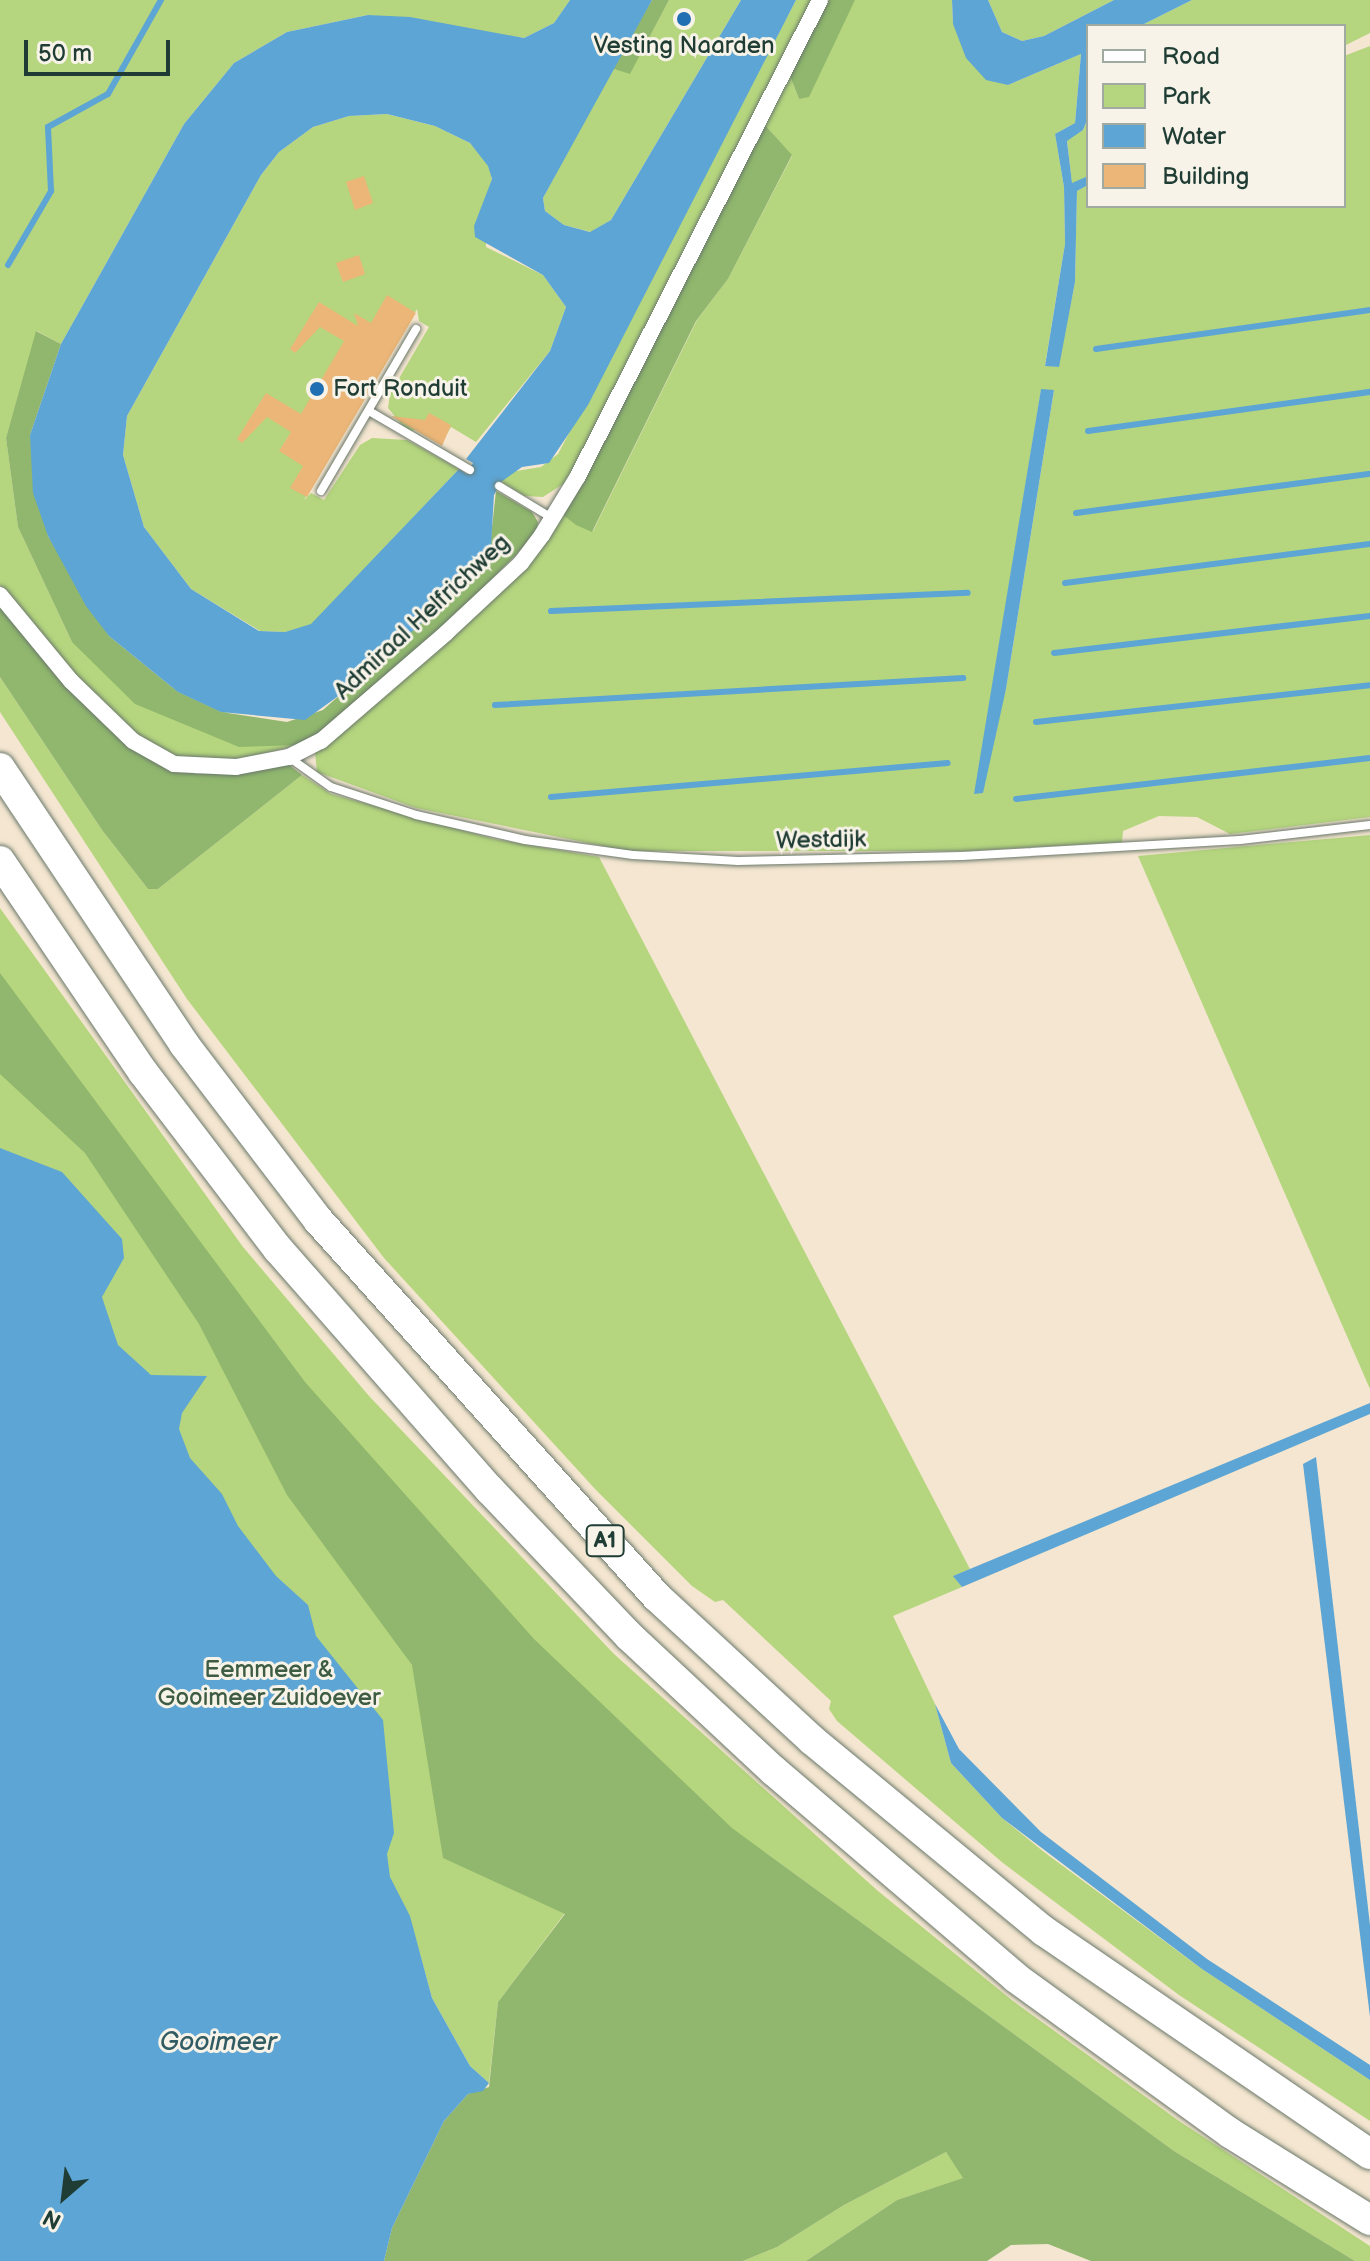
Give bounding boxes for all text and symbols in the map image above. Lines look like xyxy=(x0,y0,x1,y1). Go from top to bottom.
marker: Vesting Naarden xyxy=(675,10,693,28)
scale bar xyxy=(28,24,174,74)
legend xyxy=(1086,24,1346,208)
place label: Vesting Naarden xyxy=(594,32,774,60)
text: 50 m xyxy=(38,39,92,68)
text: Road xyxy=(1162,42,1220,71)
text: Park xyxy=(1162,82,1210,111)
text: Water xyxy=(1162,122,1226,151)
text: Building xyxy=(1162,162,1249,191)
place label: Fort Ronduit xyxy=(333,375,467,403)
marker: Fort Ronduit xyxy=(308,380,326,398)
street label: Admiraal Helfrichweg xyxy=(328,528,516,706)
street label: Westdijk xyxy=(776,825,866,855)
road number: A1 xyxy=(585,1523,625,1559)
park label: Eemmeer & Gooimeer Zuidoever xyxy=(157,1656,381,1712)
water label: Gooimeer xyxy=(160,2027,276,2059)
north arrow xyxy=(24,2157,104,2237)
text: N xyxy=(39,2203,66,2234)

